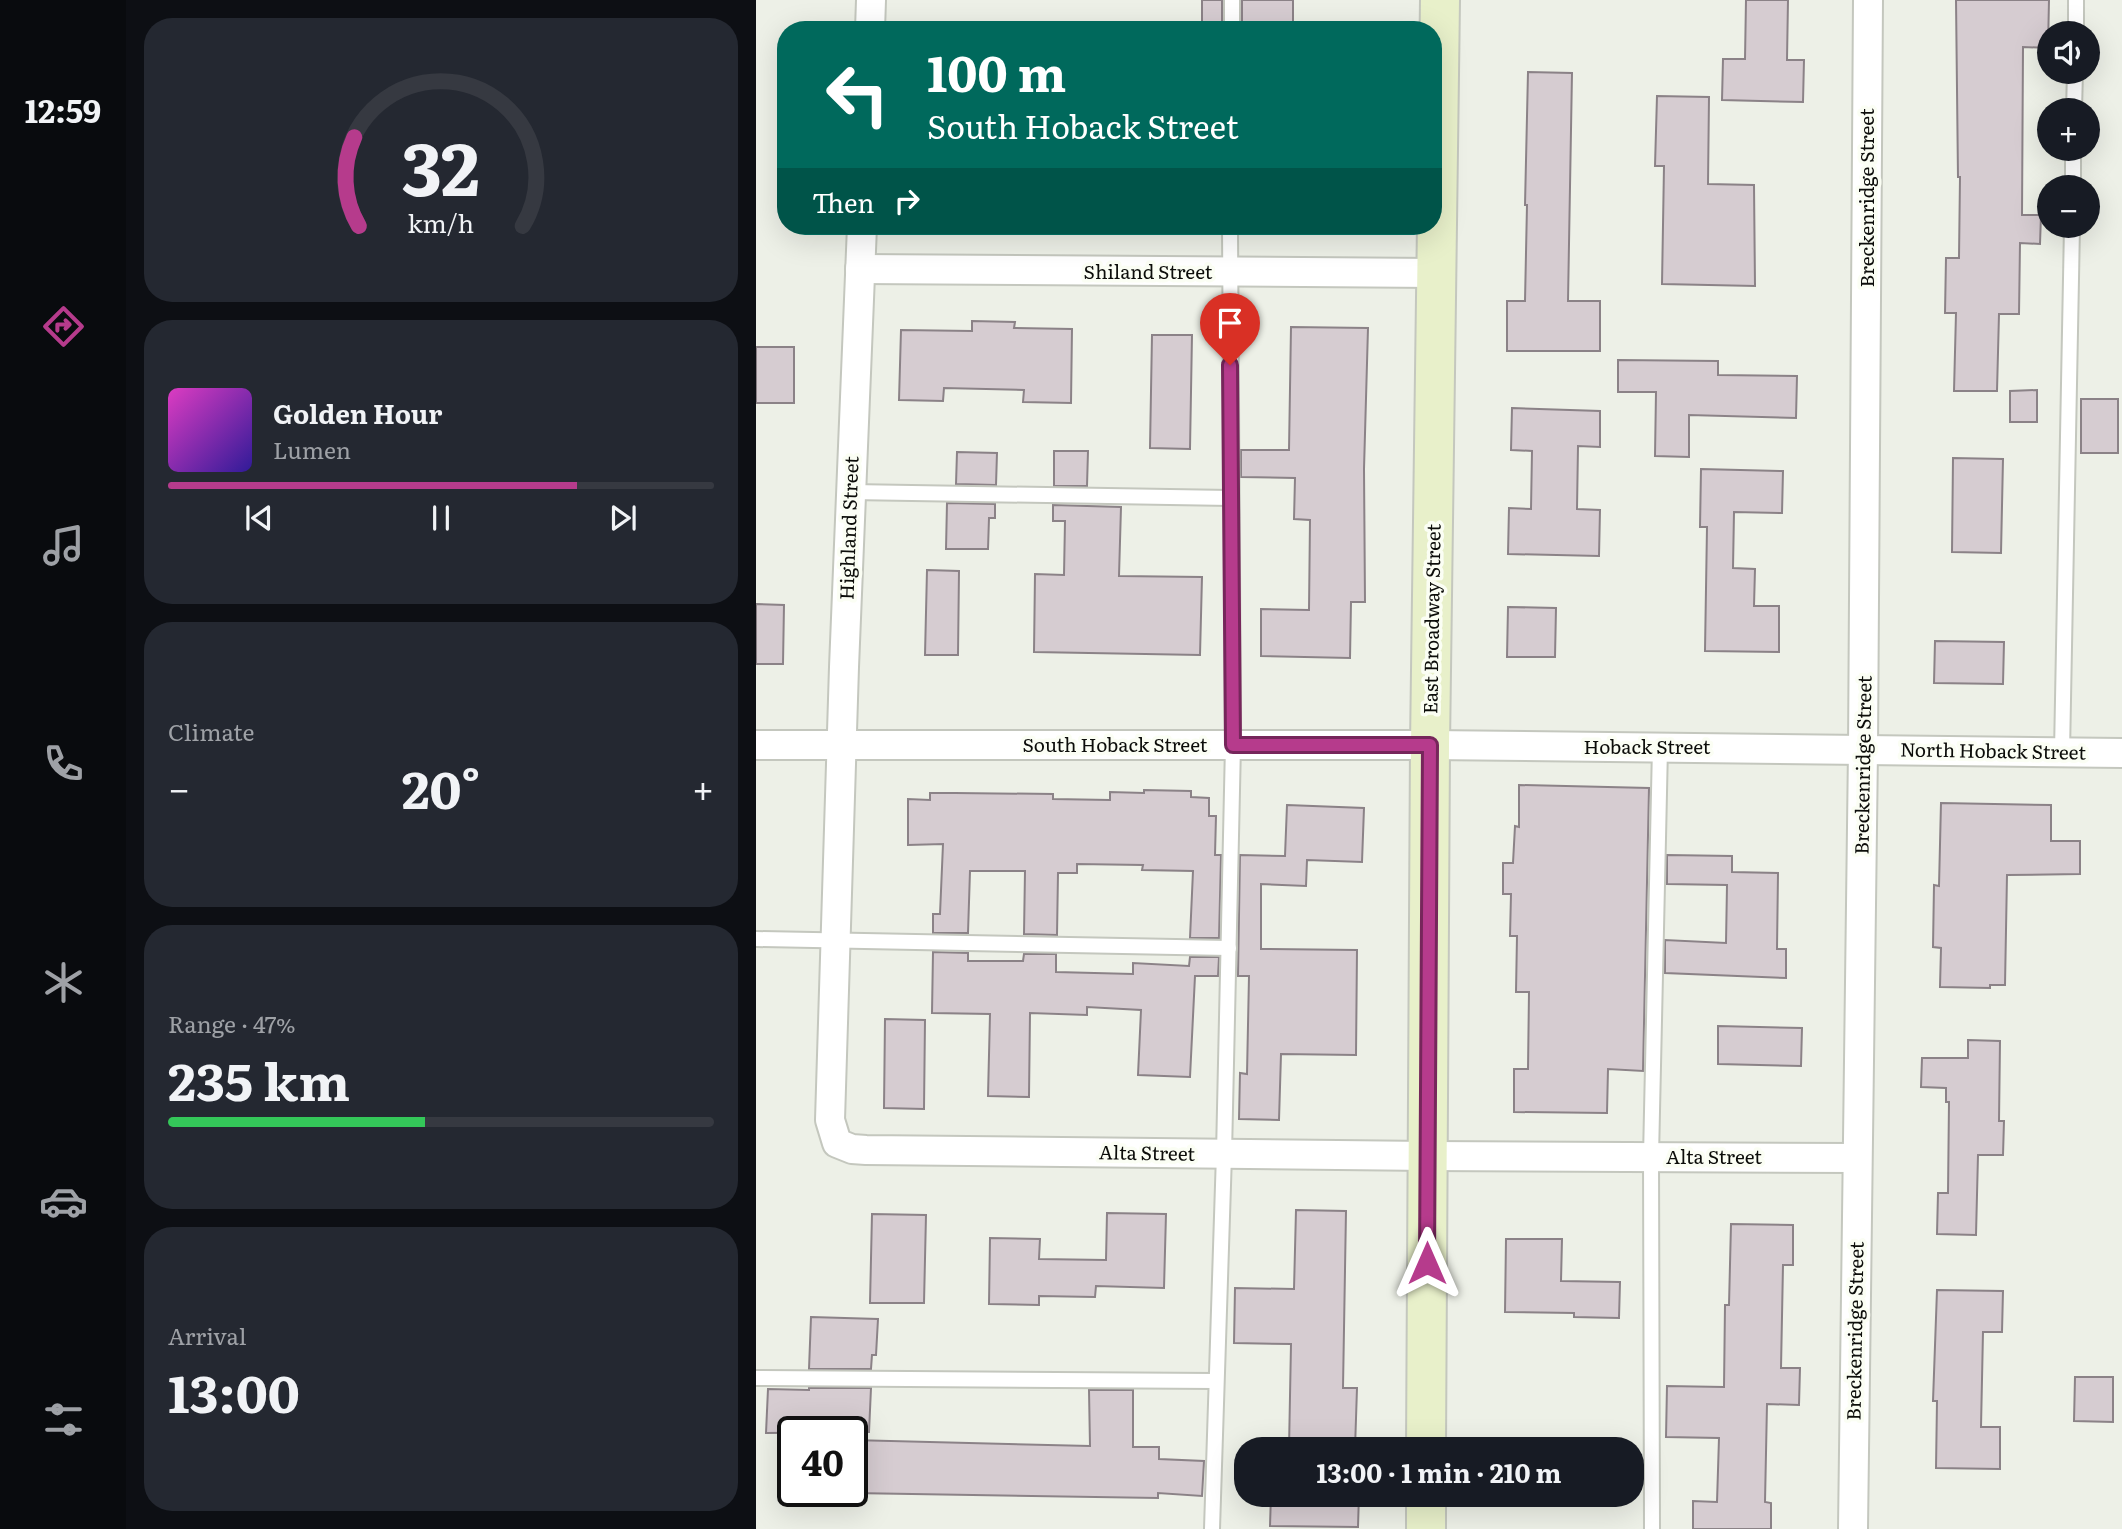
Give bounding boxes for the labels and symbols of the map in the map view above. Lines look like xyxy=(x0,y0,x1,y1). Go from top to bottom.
street label: Breckenridge Street xyxy=(1852,108,1880,288)
street label: Shiland Street xyxy=(1084,257,1213,285)
pin xyxy=(1200,293,1260,365)
street label: Highland Street xyxy=(831,455,865,600)
street label: East Broadway Street xyxy=(1415,523,1447,714)
street label: Breckenridge Street xyxy=(1846,675,1878,855)
street label: South Hoback Street xyxy=(1022,730,1208,758)
street label: Hoback Street xyxy=(1583,732,1711,760)
street label: North Hoback Street xyxy=(1900,734,2087,766)
street label: Alta Street xyxy=(1099,1137,1196,1167)
street label: Alta Street xyxy=(1666,1142,1762,1170)
position arrow xyxy=(1390,1226,1464,1300)
street label: Breckenridge Street xyxy=(1838,1241,1870,1421)
speed limit sign: 40 xyxy=(777,1416,868,1507)

